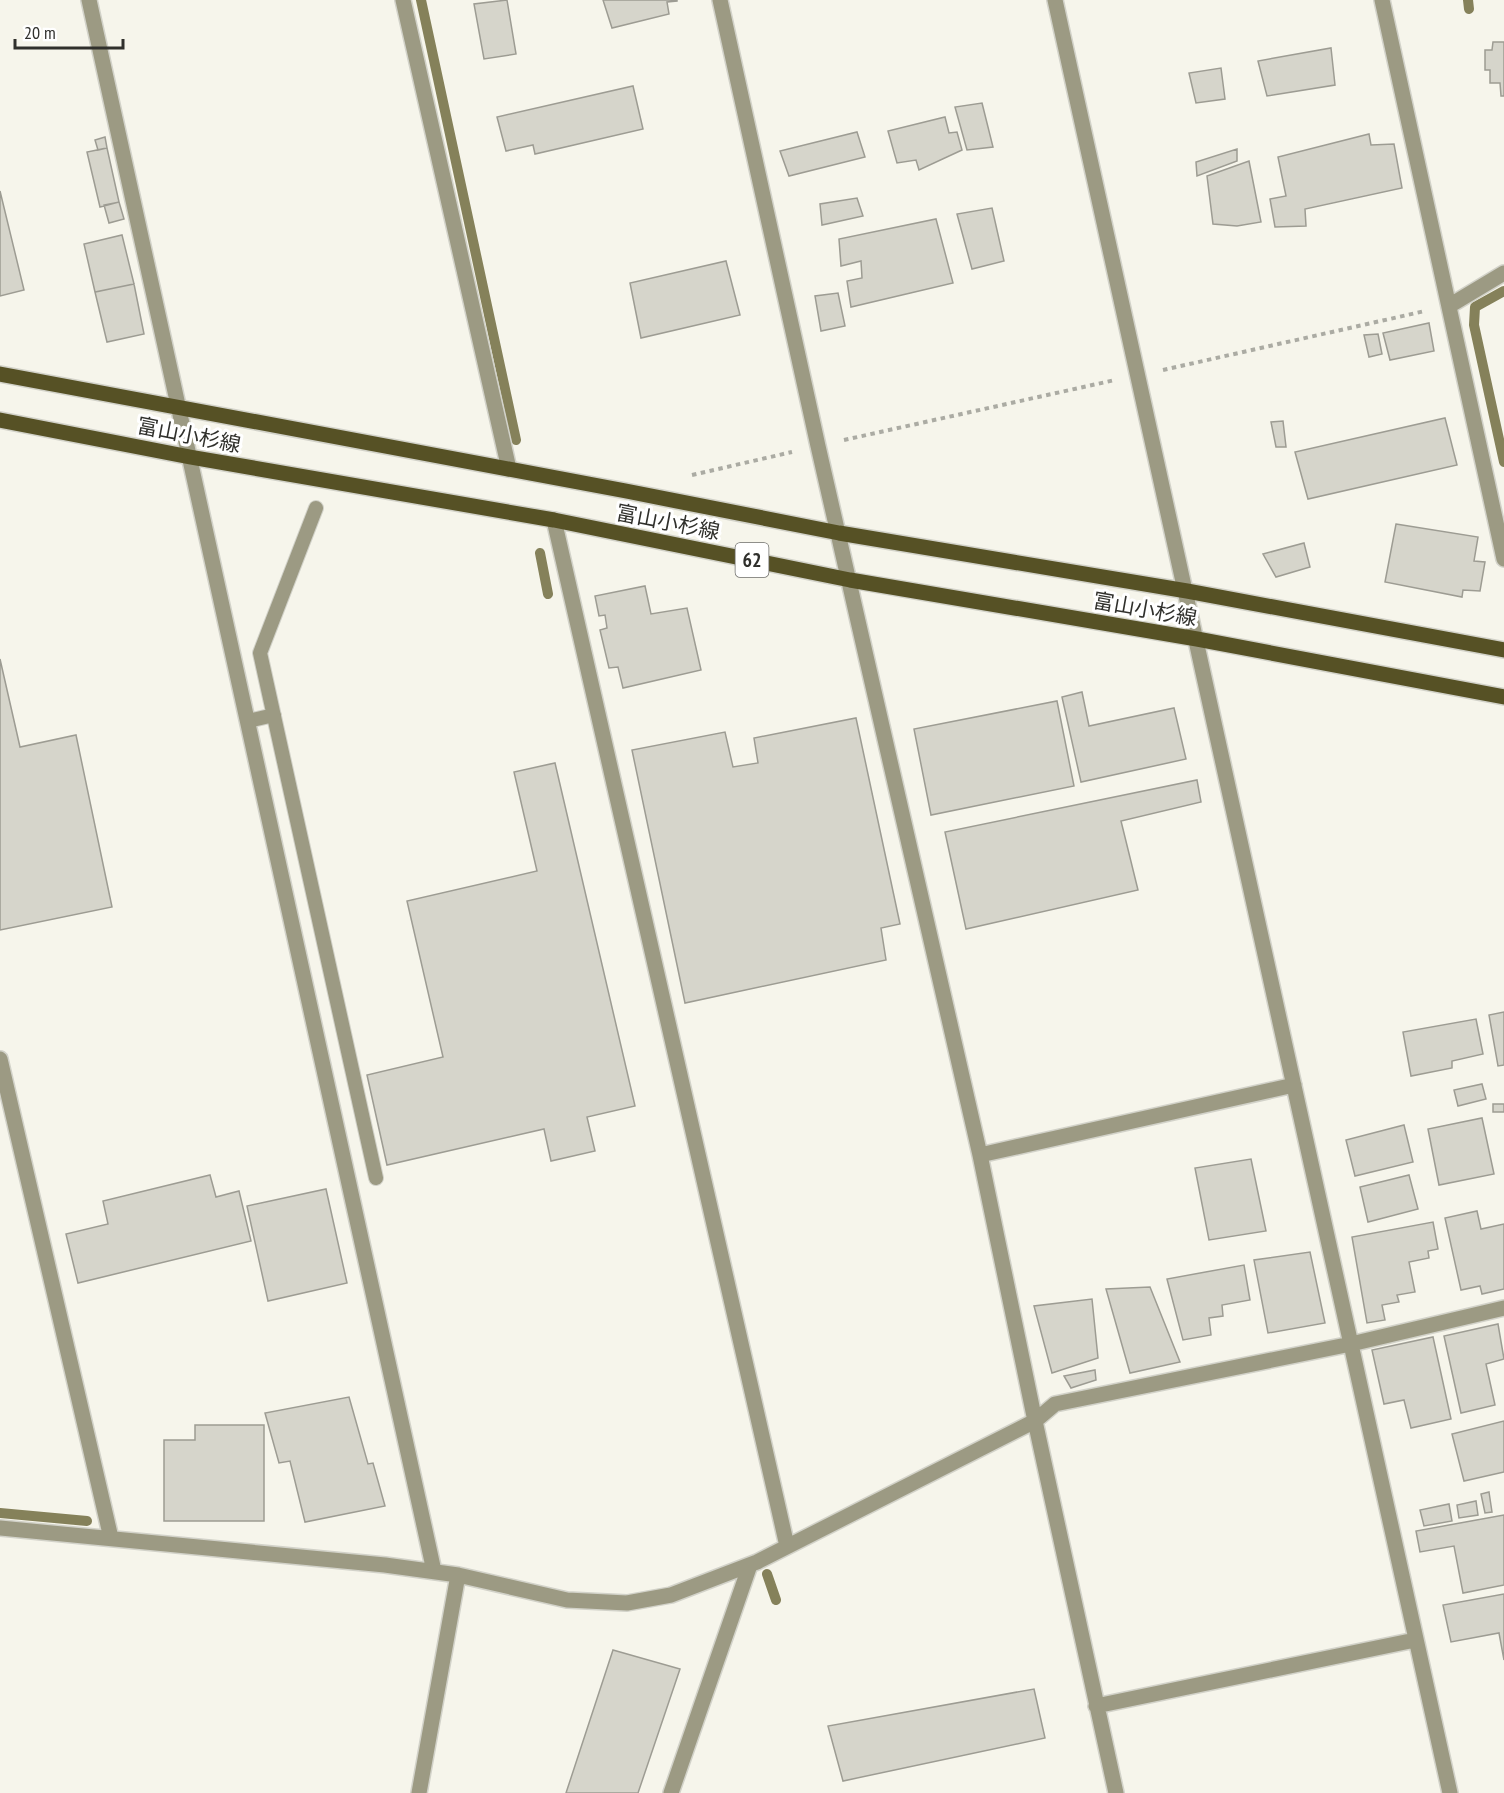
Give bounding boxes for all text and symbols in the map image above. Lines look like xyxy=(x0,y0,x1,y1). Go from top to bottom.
scale bar xyxy=(15,12,123,50)
text: 20 m xyxy=(24,21,56,44)
street label: 富山小杉線 xyxy=(135,412,243,458)
street label: 富山小杉線 xyxy=(614,499,722,545)
road number: 62 xyxy=(736,543,768,577)
street label: 富山小杉線 xyxy=(1091,587,1199,631)

